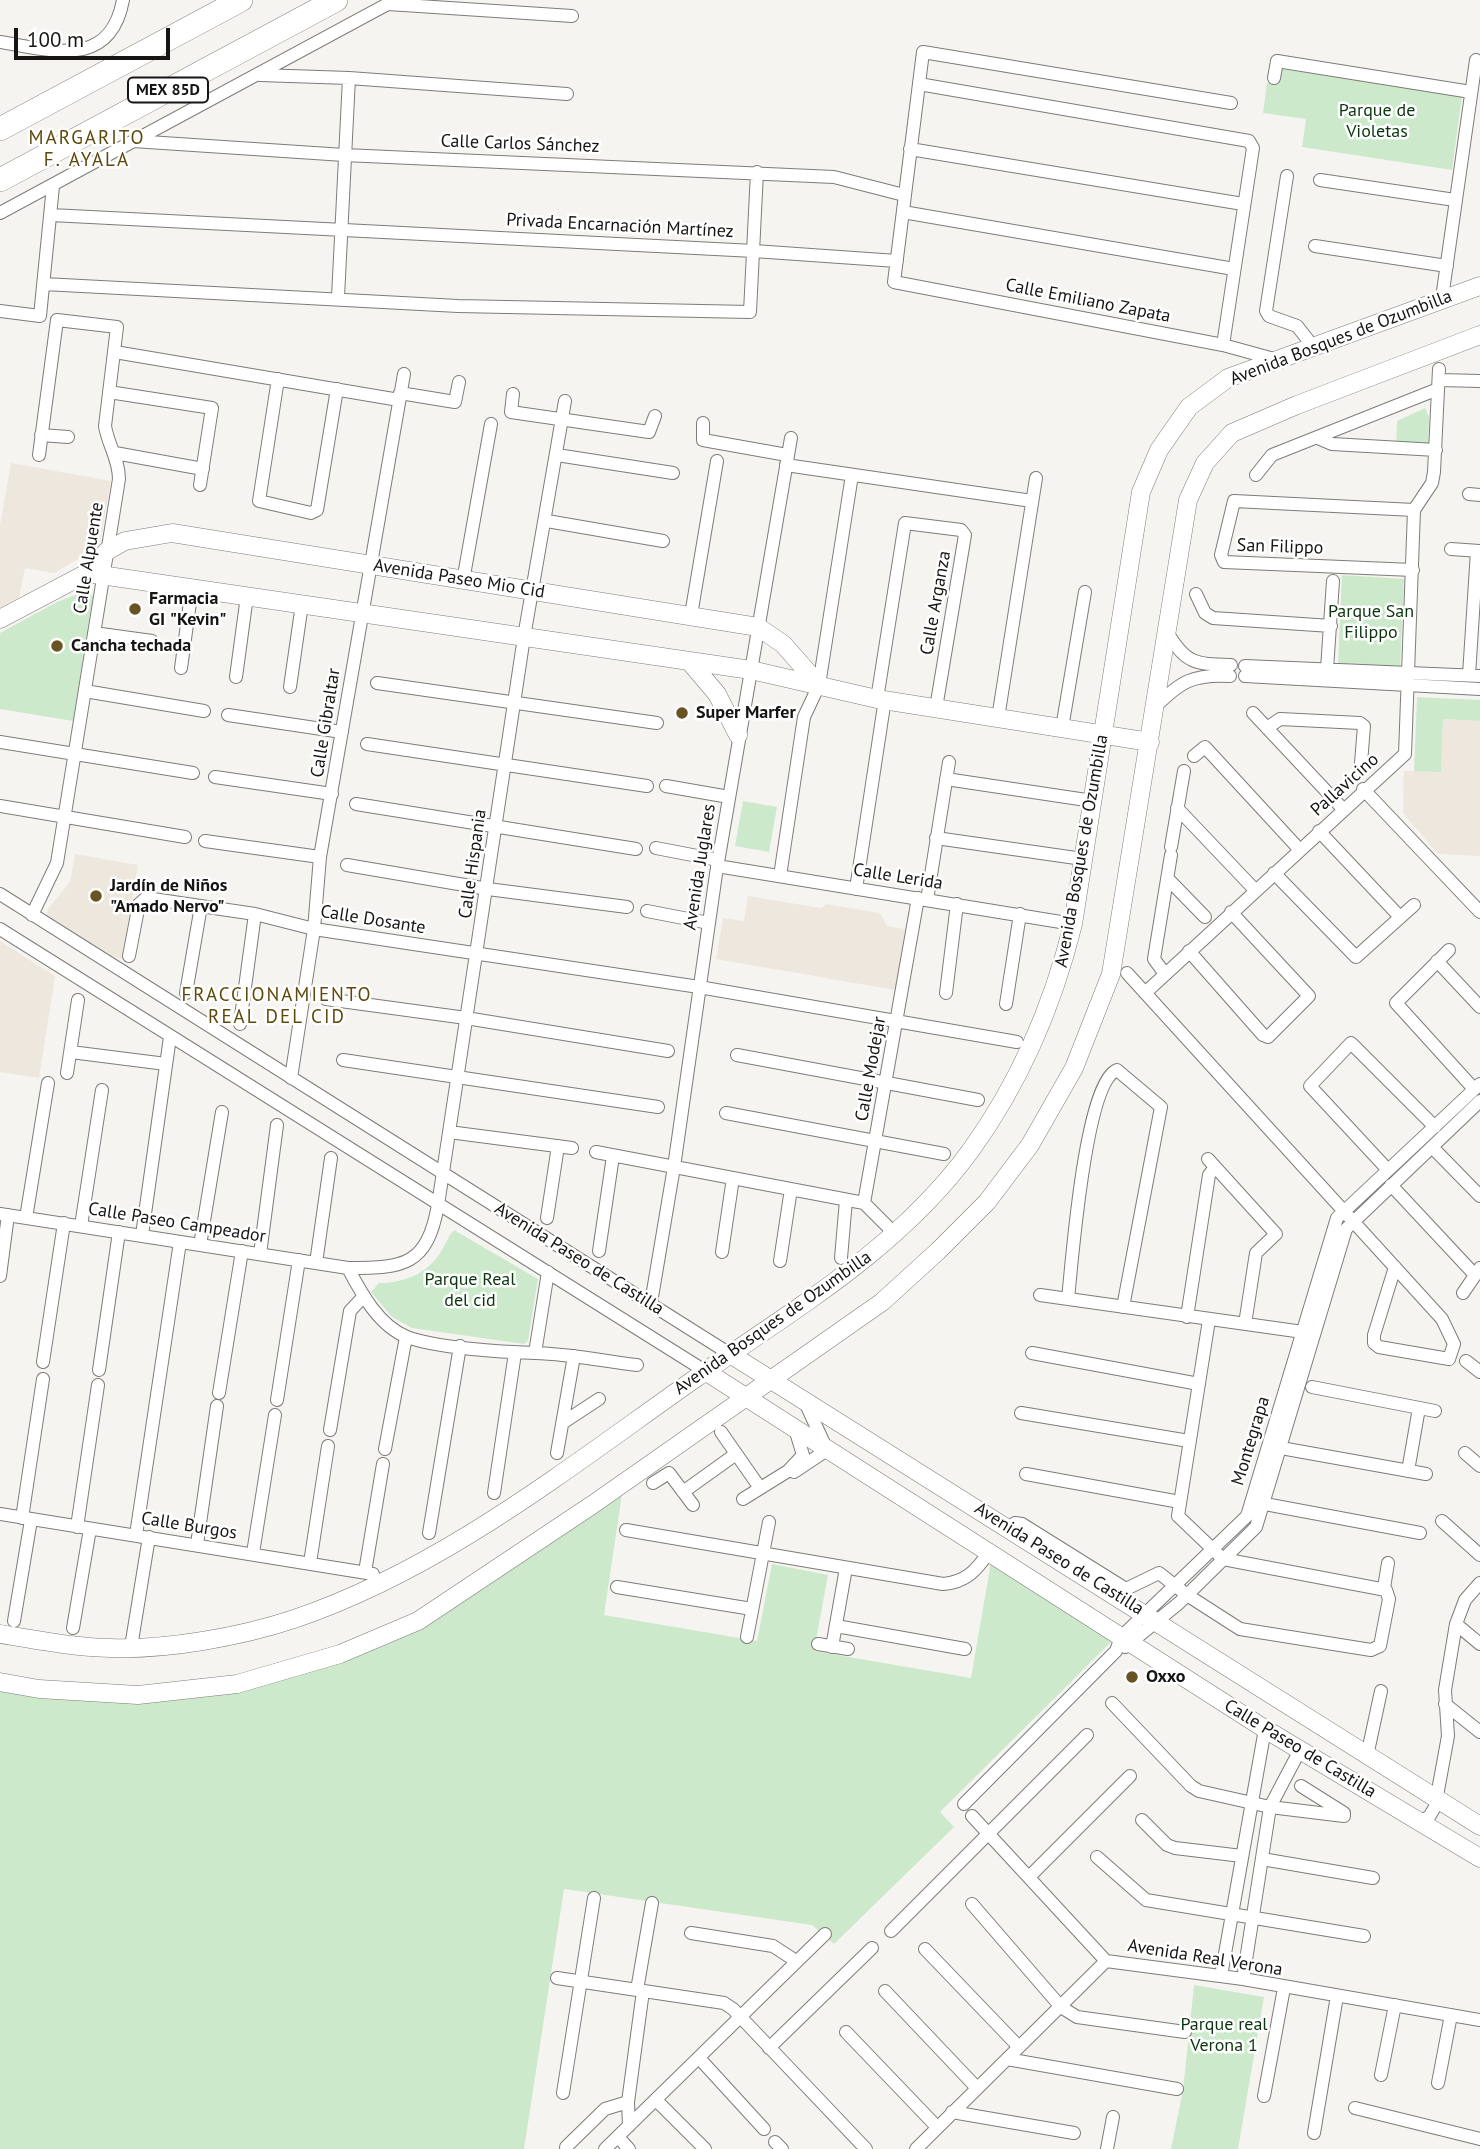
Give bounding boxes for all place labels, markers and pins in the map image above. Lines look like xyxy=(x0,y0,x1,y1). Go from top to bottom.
place label: Farmacia GI "Kevin" xyxy=(149,588,227,630)
marker: Farmacia GI "Kevin" xyxy=(127,601,143,617)
place label: Cancha techada xyxy=(71,635,191,657)
marker: Cancha techada xyxy=(49,638,65,654)
place label: Super Marfer xyxy=(696,702,796,724)
marker: Super Marfer xyxy=(674,705,690,721)
place label: Jardín de Niños "Amado Nervo" xyxy=(110,875,227,917)
marker: Jardín de Niños "Amado Nervo" xyxy=(88,888,104,904)
place label: Oxxo xyxy=(1146,1666,1186,1688)
marker: Oxxo xyxy=(1124,1669,1140,1685)

